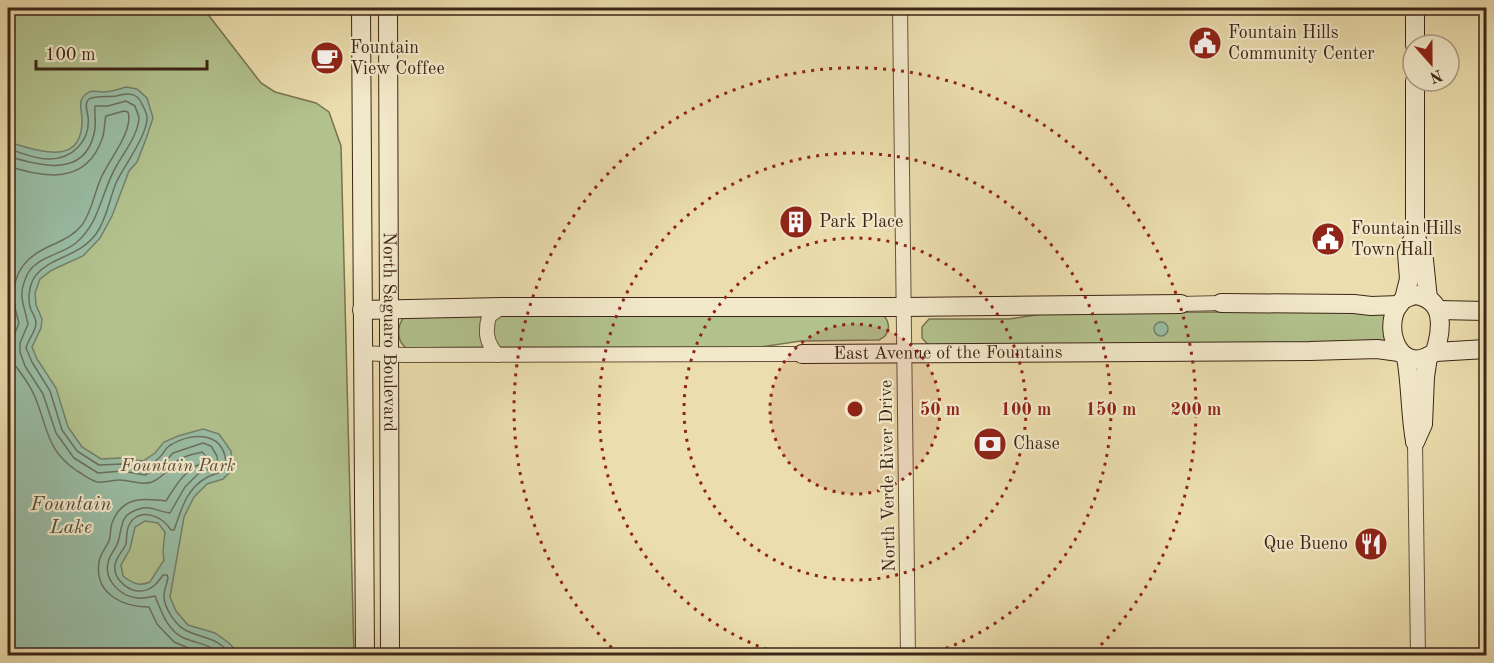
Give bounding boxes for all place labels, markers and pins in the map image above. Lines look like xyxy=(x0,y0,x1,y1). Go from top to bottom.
place label: Fountain Hills Community Center xyxy=(1228,24,1375,63)
public building icon: Fountain Hills Community Center xyxy=(1187,25,1223,61)
place label: Fountain View Coffee xyxy=(350,39,445,78)
cafe icon: Fountain View Coffee xyxy=(309,40,345,76)
building icon: Park Place xyxy=(778,204,814,240)
place label: Park Place xyxy=(819,213,903,231)
place label: Fountain Hills Town Hall xyxy=(1351,220,1462,259)
public building icon: Fountain Hills Town Hall xyxy=(1310,221,1346,257)
centre of rings xyxy=(845,399,865,419)
bank icon: Chase xyxy=(972,426,1008,462)
place label: Chase xyxy=(1013,435,1060,453)
restaurant icon: Que Bueno xyxy=(1353,526,1389,562)
place label: Que Bueno xyxy=(1264,535,1348,553)

